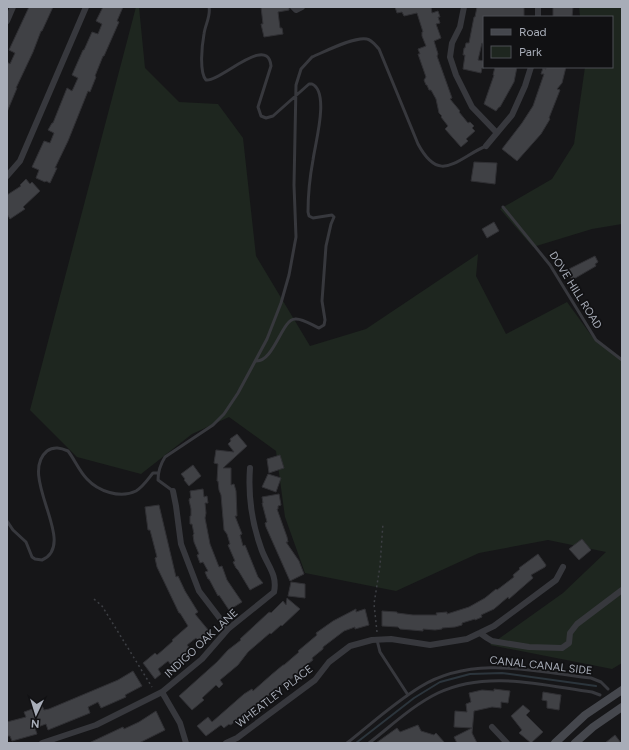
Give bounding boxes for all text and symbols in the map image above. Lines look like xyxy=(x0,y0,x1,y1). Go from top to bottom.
legend xyxy=(483,16,613,68)
text: Road xyxy=(519,25,547,39)
text: Park xyxy=(519,45,542,59)
street label: DOVE HILL ROAD xyxy=(547,249,605,332)
street label: INDIGO OAK LANE xyxy=(162,606,241,681)
street label: CANAL CANAL SIDE xyxy=(489,654,593,677)
street label: WHEATLEY PLACE xyxy=(233,662,315,730)
north arrow xyxy=(16,694,56,734)
text: N xyxy=(31,717,40,730)

